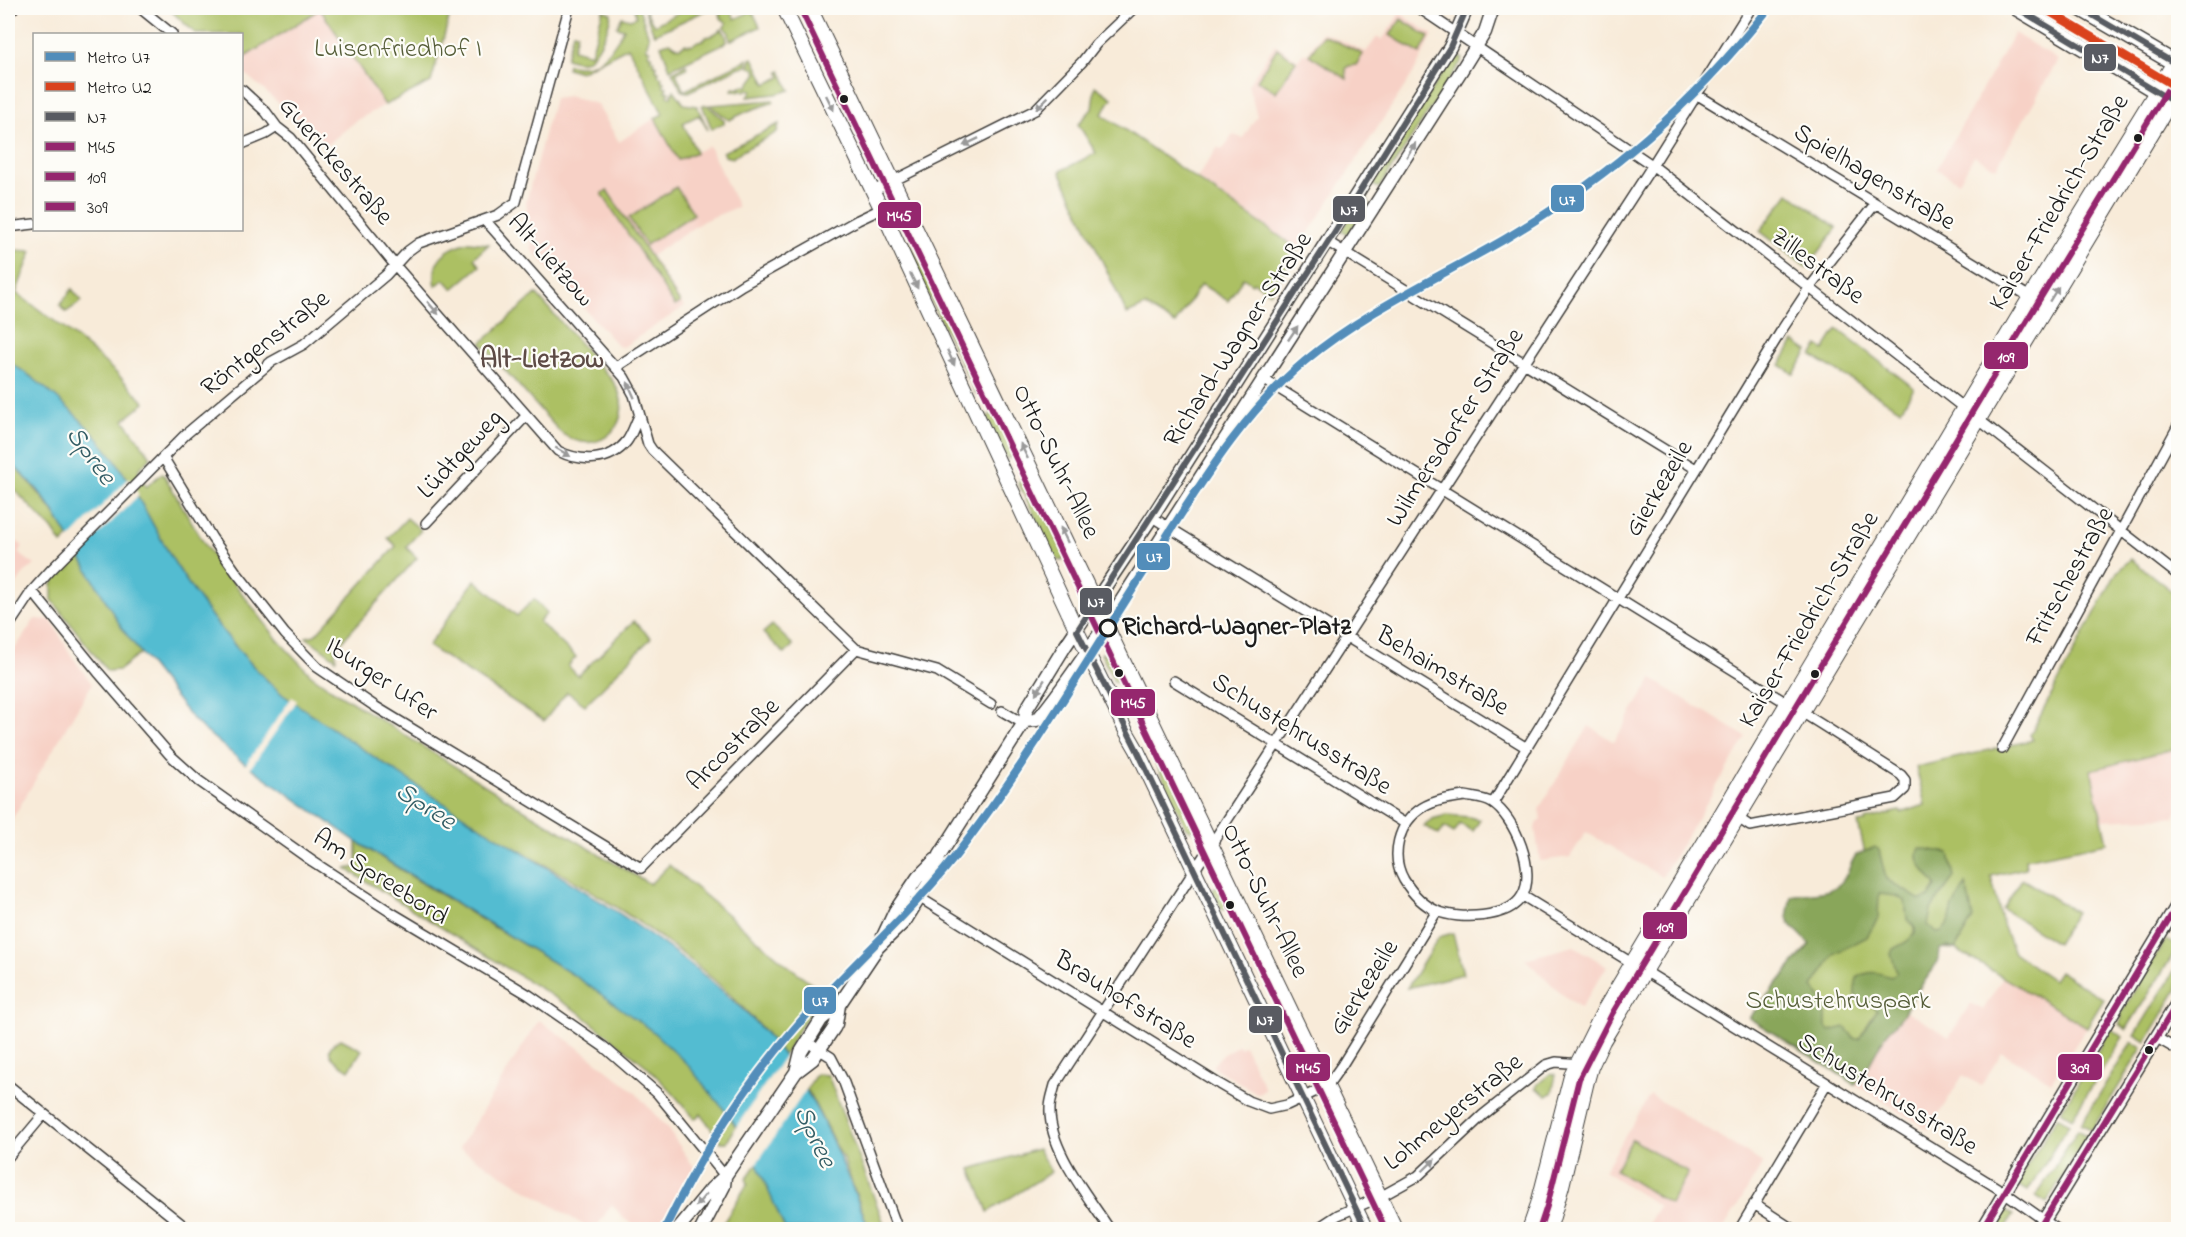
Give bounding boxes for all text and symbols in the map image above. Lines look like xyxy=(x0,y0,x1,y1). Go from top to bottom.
park label: Luisenfriedhof I xyxy=(314,31,482,69)
legend xyxy=(33,33,243,231)
line badge: N7 xyxy=(2083,43,2117,72)
text: Metro U7 xyxy=(87,46,151,72)
text: N7 xyxy=(2091,47,2109,71)
text: Metro U2 xyxy=(87,76,152,102)
street label: Kaiser-Friedrich-Straße xyxy=(1980,87,2140,319)
street label: Guerickestraße xyxy=(268,89,402,235)
unlabelled marker xyxy=(838,93,850,105)
one-way arrow xyxy=(826,94,835,111)
one-way arrow xyxy=(1036,95,1050,109)
text: N7 xyxy=(87,106,107,132)
street label: Spielhagenstraße xyxy=(1786,114,1963,242)
unlabelled marker xyxy=(2132,132,2144,144)
text: M45 xyxy=(87,136,116,162)
one-way arrow xyxy=(962,137,980,147)
one-way arrow xyxy=(1405,142,1416,158)
text: 109 xyxy=(87,166,106,192)
line badge: U7 xyxy=(1550,184,1585,213)
text: U7 xyxy=(1559,189,1576,213)
line badge: N7 xyxy=(1332,195,1366,223)
text: 309 xyxy=(87,196,108,222)
text: N7 xyxy=(1340,199,1358,223)
line badge: M45 xyxy=(877,201,922,229)
text: M45 xyxy=(886,205,913,229)
street label: Alt-Lietzow xyxy=(497,206,603,316)
street label: Zillestraße xyxy=(1762,219,1872,315)
street label: Richard-Wagner-Straße xyxy=(1155,224,1323,455)
one-way arrow xyxy=(910,272,919,289)
street label: Röntgenstraße xyxy=(193,281,339,407)
one-way arrow xyxy=(2049,286,2060,302)
one-way arrow xyxy=(426,300,439,316)
street label: Wilmersdorfer Straße xyxy=(1377,321,1535,535)
one-way arrow xyxy=(1288,324,1299,341)
district label: Alt-Lietzow xyxy=(480,340,604,381)
line badge: 109 xyxy=(1983,341,2029,370)
text: 109 xyxy=(1998,346,2015,370)
one-way arrow xyxy=(946,350,955,367)
street label: Otto-Suhr-Allee xyxy=(1001,378,1109,546)
one-way arrow xyxy=(626,381,636,399)
street label: Lüdtgeweg xyxy=(409,401,513,509)
water label: Spree xyxy=(55,418,126,495)
street label: Gierkezeile xyxy=(1616,433,1704,545)
one-way arrow xyxy=(1019,443,1028,460)
one-way arrow xyxy=(555,447,572,457)
street label: Fritschestraße xyxy=(2016,500,2125,655)
street label: Kaiser-Friedrich-Straße xyxy=(1730,504,1890,736)
one-way arrow xyxy=(1060,527,1069,544)
line badge: U7 xyxy=(1136,542,1171,571)
text: U7 xyxy=(1146,546,1163,570)
line badge: N7 xyxy=(1079,587,1113,616)
text: N7 xyxy=(1087,591,1105,615)
place label: Richard-Wagner-Platz xyxy=(1122,609,1352,648)
street label: Behaimstraße xyxy=(1367,617,1516,727)
marker: Richard-Wagner-Platz xyxy=(1099,619,1117,637)
street label: Iburger Ufer xyxy=(317,628,446,732)
street label: Schustehrusstraße xyxy=(1203,664,1399,806)
unlabelled marker xyxy=(1113,667,1125,679)
unlabelled marker xyxy=(1809,668,1821,680)
one-way arrow xyxy=(1034,679,1045,695)
line badge: M45 xyxy=(1110,688,1156,717)
street label: Arcostraße xyxy=(679,689,790,800)
text: M45 xyxy=(1120,692,1147,716)
water label: Spree xyxy=(387,773,464,842)
street label: Otto-Suhr-Allee xyxy=(1210,817,1318,985)
street label: Am Spreebord xyxy=(305,820,456,936)
unlabelled marker xyxy=(1224,899,1236,911)
line badge: 109 xyxy=(1642,911,1688,940)
text: 109 xyxy=(1657,916,1674,940)
street label: Gierkezeile xyxy=(1321,932,1410,1043)
street label: Brauhofstraße xyxy=(1046,942,1204,1060)
park label: Schustehruspark xyxy=(1745,983,1931,1021)
line badge: U7 xyxy=(803,986,837,1015)
text: U7 xyxy=(812,990,829,1014)
line badge: N7 xyxy=(1248,1005,1283,1034)
text: N7 xyxy=(1256,1009,1274,1033)
street label: Schustehrusstraße xyxy=(1789,1024,1985,1166)
unlabelled marker xyxy=(2143,1044,2155,1056)
street label: Lohmeyerstraße xyxy=(1376,1045,1532,1181)
line badge: M45 xyxy=(1285,1053,1331,1082)
line badge: 309 xyxy=(2057,1053,2103,1081)
text: M45 xyxy=(1295,1057,1322,1081)
text: 309 xyxy=(2070,1057,2089,1081)
water label: Spree xyxy=(783,1099,846,1176)
one-way arrow xyxy=(1422,1159,1436,1173)
one-way arrow xyxy=(695,1192,708,1207)

